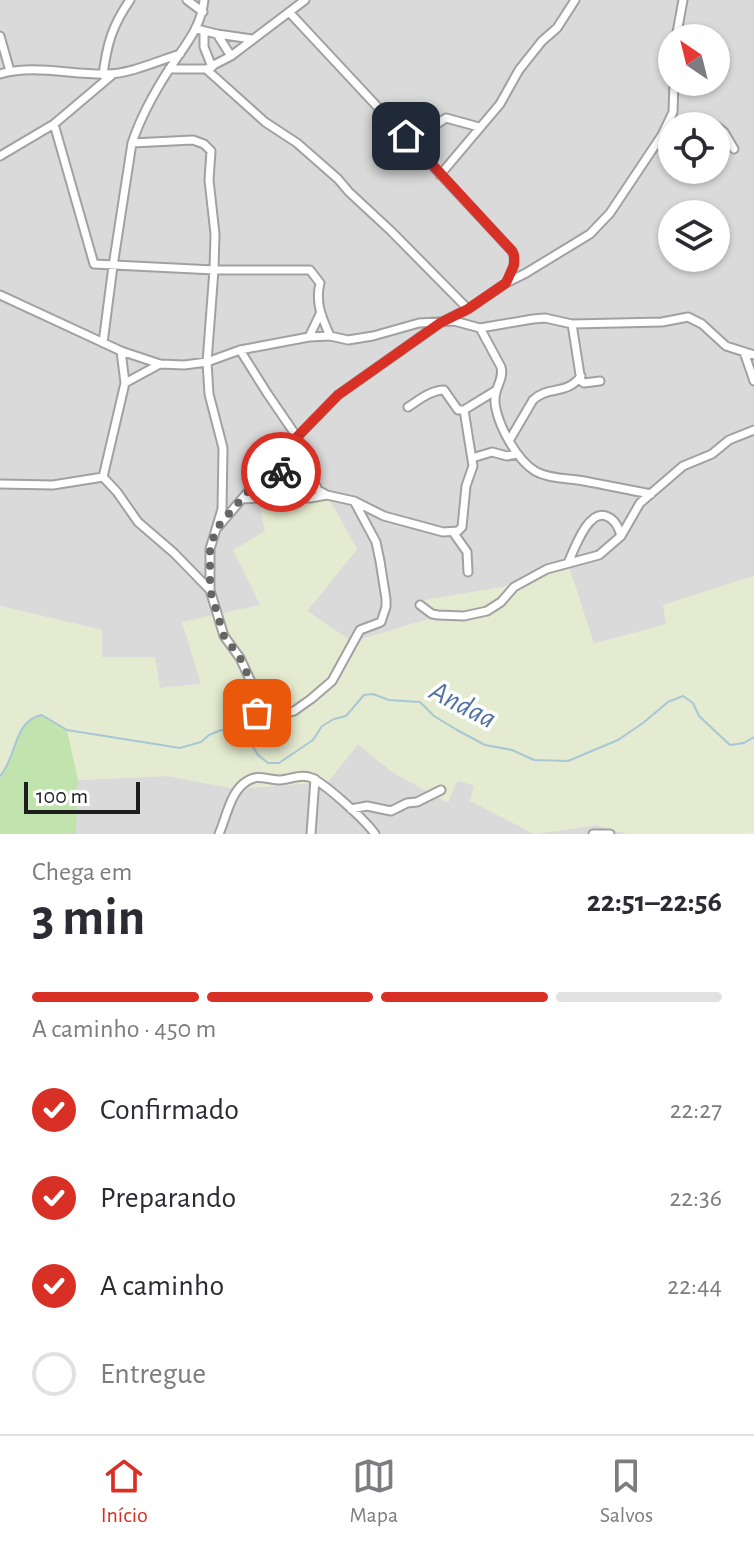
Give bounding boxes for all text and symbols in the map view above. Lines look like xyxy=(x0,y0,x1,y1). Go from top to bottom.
north arrow xyxy=(658,24,730,96)
map controls xyxy=(658,24,730,272)
pin xyxy=(372,102,440,170)
button: locate xyxy=(658,112,730,184)
icon: home xyxy=(384,114,428,158)
button: layers xyxy=(658,200,730,272)
courier xyxy=(241,432,321,512)
icon: bike xyxy=(259,450,303,494)
water label: Andaa xyxy=(424,675,501,734)
pin xyxy=(223,679,291,747)
icon: bag xyxy=(235,691,279,735)
scale bar xyxy=(24,778,140,814)
text: 100 m xyxy=(36,785,88,807)
text: Chega em xyxy=(32,859,132,885)
text: 22:51–22:56 xyxy=(587,887,722,917)
text: 3 min xyxy=(32,892,145,944)
text: A caminho · 450 m xyxy=(32,1016,216,1042)
icon: check xyxy=(32,1088,76,1132)
text: Confirmado xyxy=(100,1095,239,1125)
text: 22:27 xyxy=(670,1097,722,1123)
icon: check xyxy=(32,1176,76,1220)
text: Preparando xyxy=(100,1183,236,1213)
text: 22:36 xyxy=(669,1185,722,1211)
icon: check xyxy=(32,1264,76,1308)
text: A caminho xyxy=(100,1271,224,1301)
text: 22:44 xyxy=(667,1273,722,1299)
text: Entregue xyxy=(100,1359,206,1389)
tab: Início xyxy=(101,1454,148,1528)
tab: Mapa xyxy=(349,1454,398,1528)
tab: Salvos xyxy=(600,1454,653,1528)

